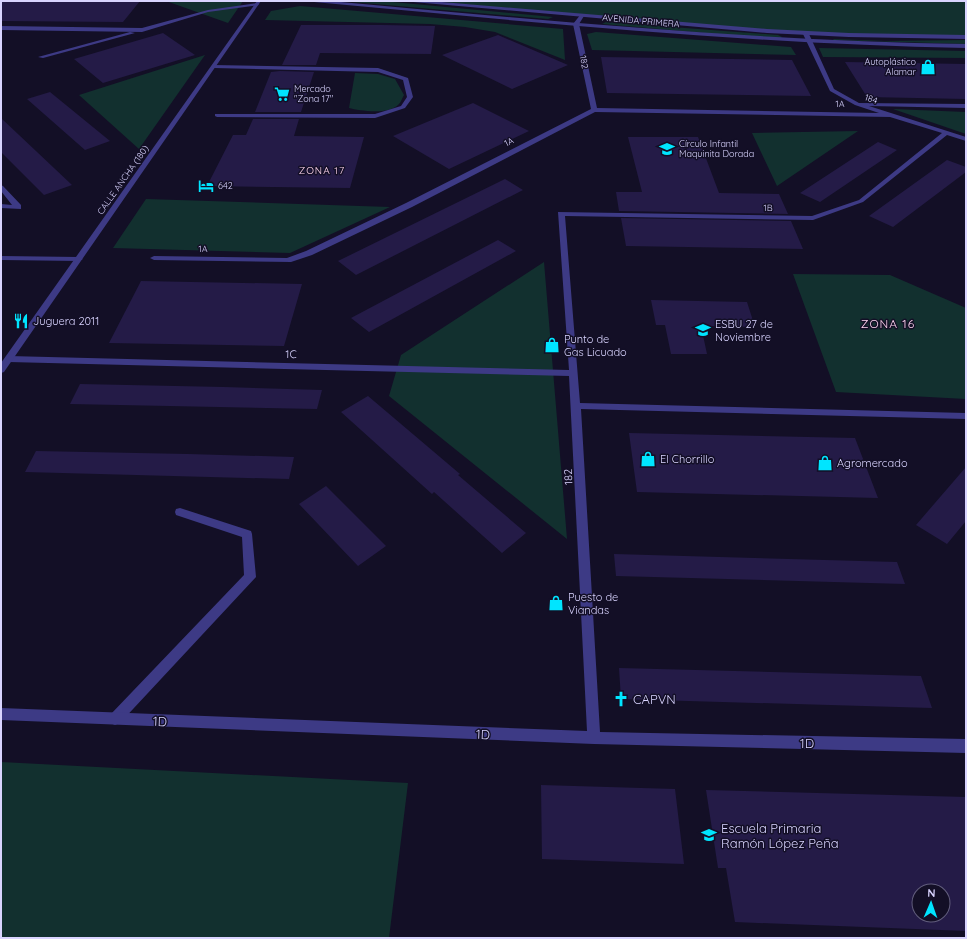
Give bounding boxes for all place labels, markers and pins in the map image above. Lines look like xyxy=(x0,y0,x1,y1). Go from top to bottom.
place label: Autoplástico Alamar xyxy=(864,56,917,77)
shop icon: Autoplástico Alamar xyxy=(919,58,937,76)
place label: Mercado "Zona 17" xyxy=(294,83,334,104)
supermarket icon: Mercado "Zona 17" xyxy=(273,85,291,103)
place label: Círculo Infantil Maquinita Dorada xyxy=(679,138,754,159)
school or university icon: Círculo Infantil Maquinita Dorada xyxy=(658,140,676,158)
hotel icon: 642 xyxy=(197,177,215,195)
place label: 642 xyxy=(218,180,233,191)
restaurant icon: Juguera 2011 xyxy=(12,312,30,330)
place label: Juguera 2011 xyxy=(33,314,99,328)
place label: ESBU 27 de Noviembre xyxy=(715,317,773,344)
school or university icon: ESBU 27 de Noviembre xyxy=(694,321,712,339)
place label: Punto de Gas Licuado xyxy=(564,332,627,359)
shop icon: Punto de Gas Licuado xyxy=(543,336,561,354)
shop icon: El Chorrillo xyxy=(639,450,657,468)
place label: El Chorrillo xyxy=(660,452,715,466)
shop icon: Agromercado xyxy=(816,454,834,472)
place label: Agromercado xyxy=(837,456,908,470)
place label: Puesto de Viandas xyxy=(568,590,618,617)
shop icon: Puesto de Viandas xyxy=(547,594,565,612)
church icon: CAPVN xyxy=(612,690,630,708)
place label: CAPVN xyxy=(633,691,676,707)
place label: Escuela Primaria Ramón López Peña xyxy=(721,820,839,851)
school or university icon: Escuela Primaria Ramón López Peña xyxy=(700,826,718,844)

